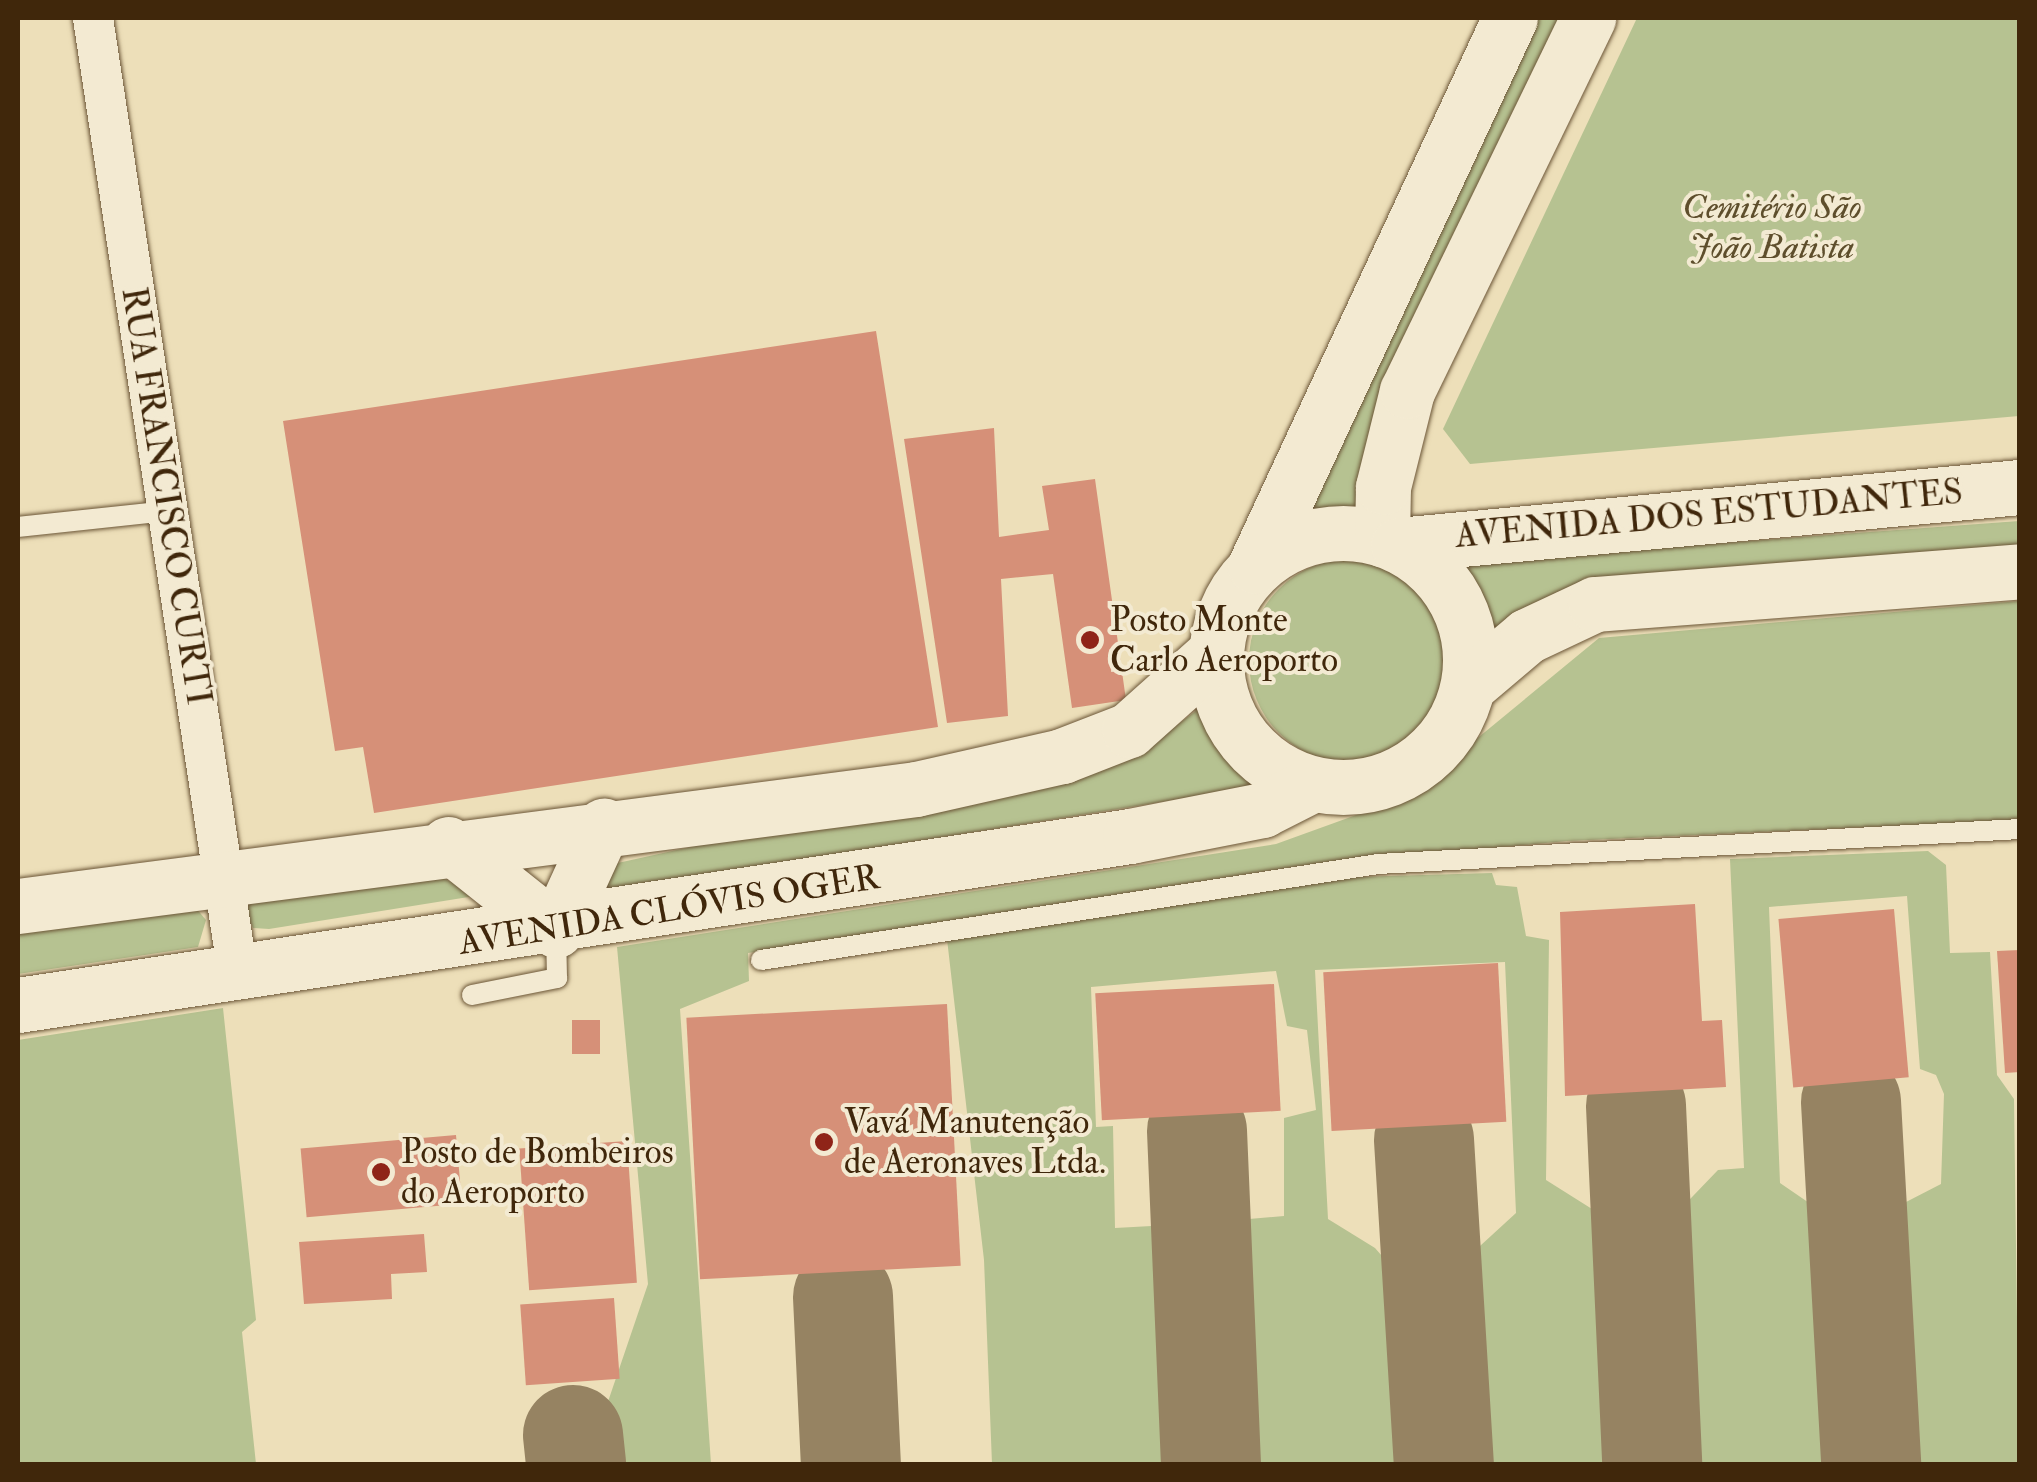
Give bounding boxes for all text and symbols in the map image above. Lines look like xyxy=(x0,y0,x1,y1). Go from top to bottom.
park label: Cemitério São João Batista xyxy=(1682,186,1862,268)
street label: RUA FRANCISCO CURTI xyxy=(112,284,220,708)
street label: AVENIDA DOS ESTUDANTES xyxy=(1453,471,1965,557)
place label: Posto Monte Carlo Aeroporto xyxy=(1110,599,1338,681)
marker: Posto Monte Carlo Aeroporto xyxy=(1079,629,1101,651)
street label: AVENIDA CLÓVIS OGER xyxy=(456,856,882,964)
place label: Vavá Manutenção de Aeronaves Ltda. xyxy=(844,1101,1106,1183)
place label: Posto de Bombeiros do Aeroporto xyxy=(401,1131,674,1213)
marker: Vavá Manutenção de Aeronaves Ltda. xyxy=(813,1131,835,1153)
marker: Posto de Bombeiros do Aeroporto xyxy=(370,1161,392,1183)

